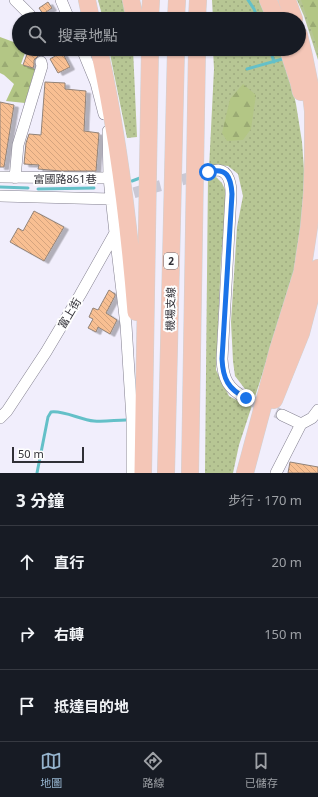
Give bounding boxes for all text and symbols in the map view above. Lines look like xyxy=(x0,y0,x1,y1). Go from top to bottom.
search box xyxy=(12,12,306,56)
icon: search xyxy=(26,23,48,45)
text: 搜尋地點 xyxy=(58,25,118,45)
route start xyxy=(199,163,217,181)
street label: 富國路861巷 xyxy=(34,171,96,186)
road number: 2 xyxy=(164,253,178,269)
street label: 機場支線 xyxy=(162,287,178,331)
street label: 富上街 xyxy=(54,295,84,331)
route end xyxy=(237,389,255,407)
scale bar xyxy=(12,445,84,464)
text: 50 m xyxy=(18,446,44,461)
text: 3 分鐘 xyxy=(16,489,64,512)
text: 步行 · 170 m xyxy=(228,491,302,509)
icon: ahead xyxy=(16,551,38,573)
text: 直行 xyxy=(54,552,84,572)
text: 20 m xyxy=(272,553,302,571)
icon: right xyxy=(16,623,38,645)
text: 右轉 xyxy=(54,624,84,644)
text: 150 m xyxy=(264,625,302,643)
icon: arrive xyxy=(16,695,38,717)
text: 抵達目的地 xyxy=(54,696,129,716)
tab: 地圖 xyxy=(40,750,62,790)
tab: 路線 xyxy=(142,750,164,790)
tab: 已儲存 xyxy=(245,750,278,790)

